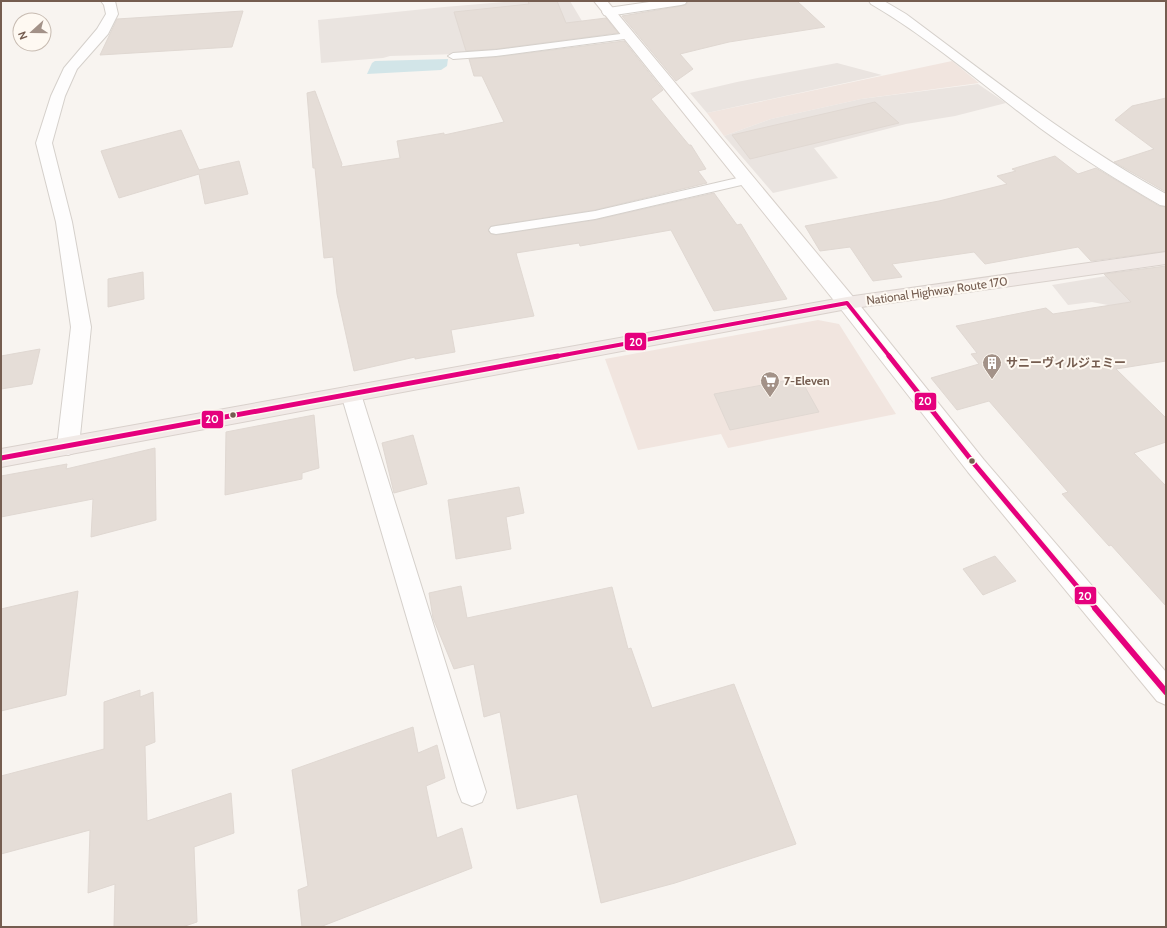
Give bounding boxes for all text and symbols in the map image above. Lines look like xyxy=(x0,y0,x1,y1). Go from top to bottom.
north arrow xyxy=(12,12,52,52)
text: N xyxy=(15,29,31,42)
street label: National Highway Route 170 xyxy=(865,273,1008,308)
line badge: 20 xyxy=(624,332,647,351)
text: 20 xyxy=(629,335,643,349)
building icon: サニーヴィルジェミー xyxy=(981,352,1003,380)
place label: サニーヴィルジェミー xyxy=(1006,355,1126,370)
supermarket icon: 7-Eleven xyxy=(759,370,781,398)
place label: 7-Eleven xyxy=(784,373,830,388)
line badge: 20 xyxy=(914,392,937,411)
text: 20 xyxy=(918,394,932,408)
line badge: 20 xyxy=(201,410,224,429)
unlabelled marker xyxy=(228,410,238,420)
text: 20 xyxy=(205,412,219,426)
unlabelled marker xyxy=(967,456,977,466)
line badge: 20 xyxy=(1074,586,1097,605)
text: 20 xyxy=(1078,589,1092,603)

